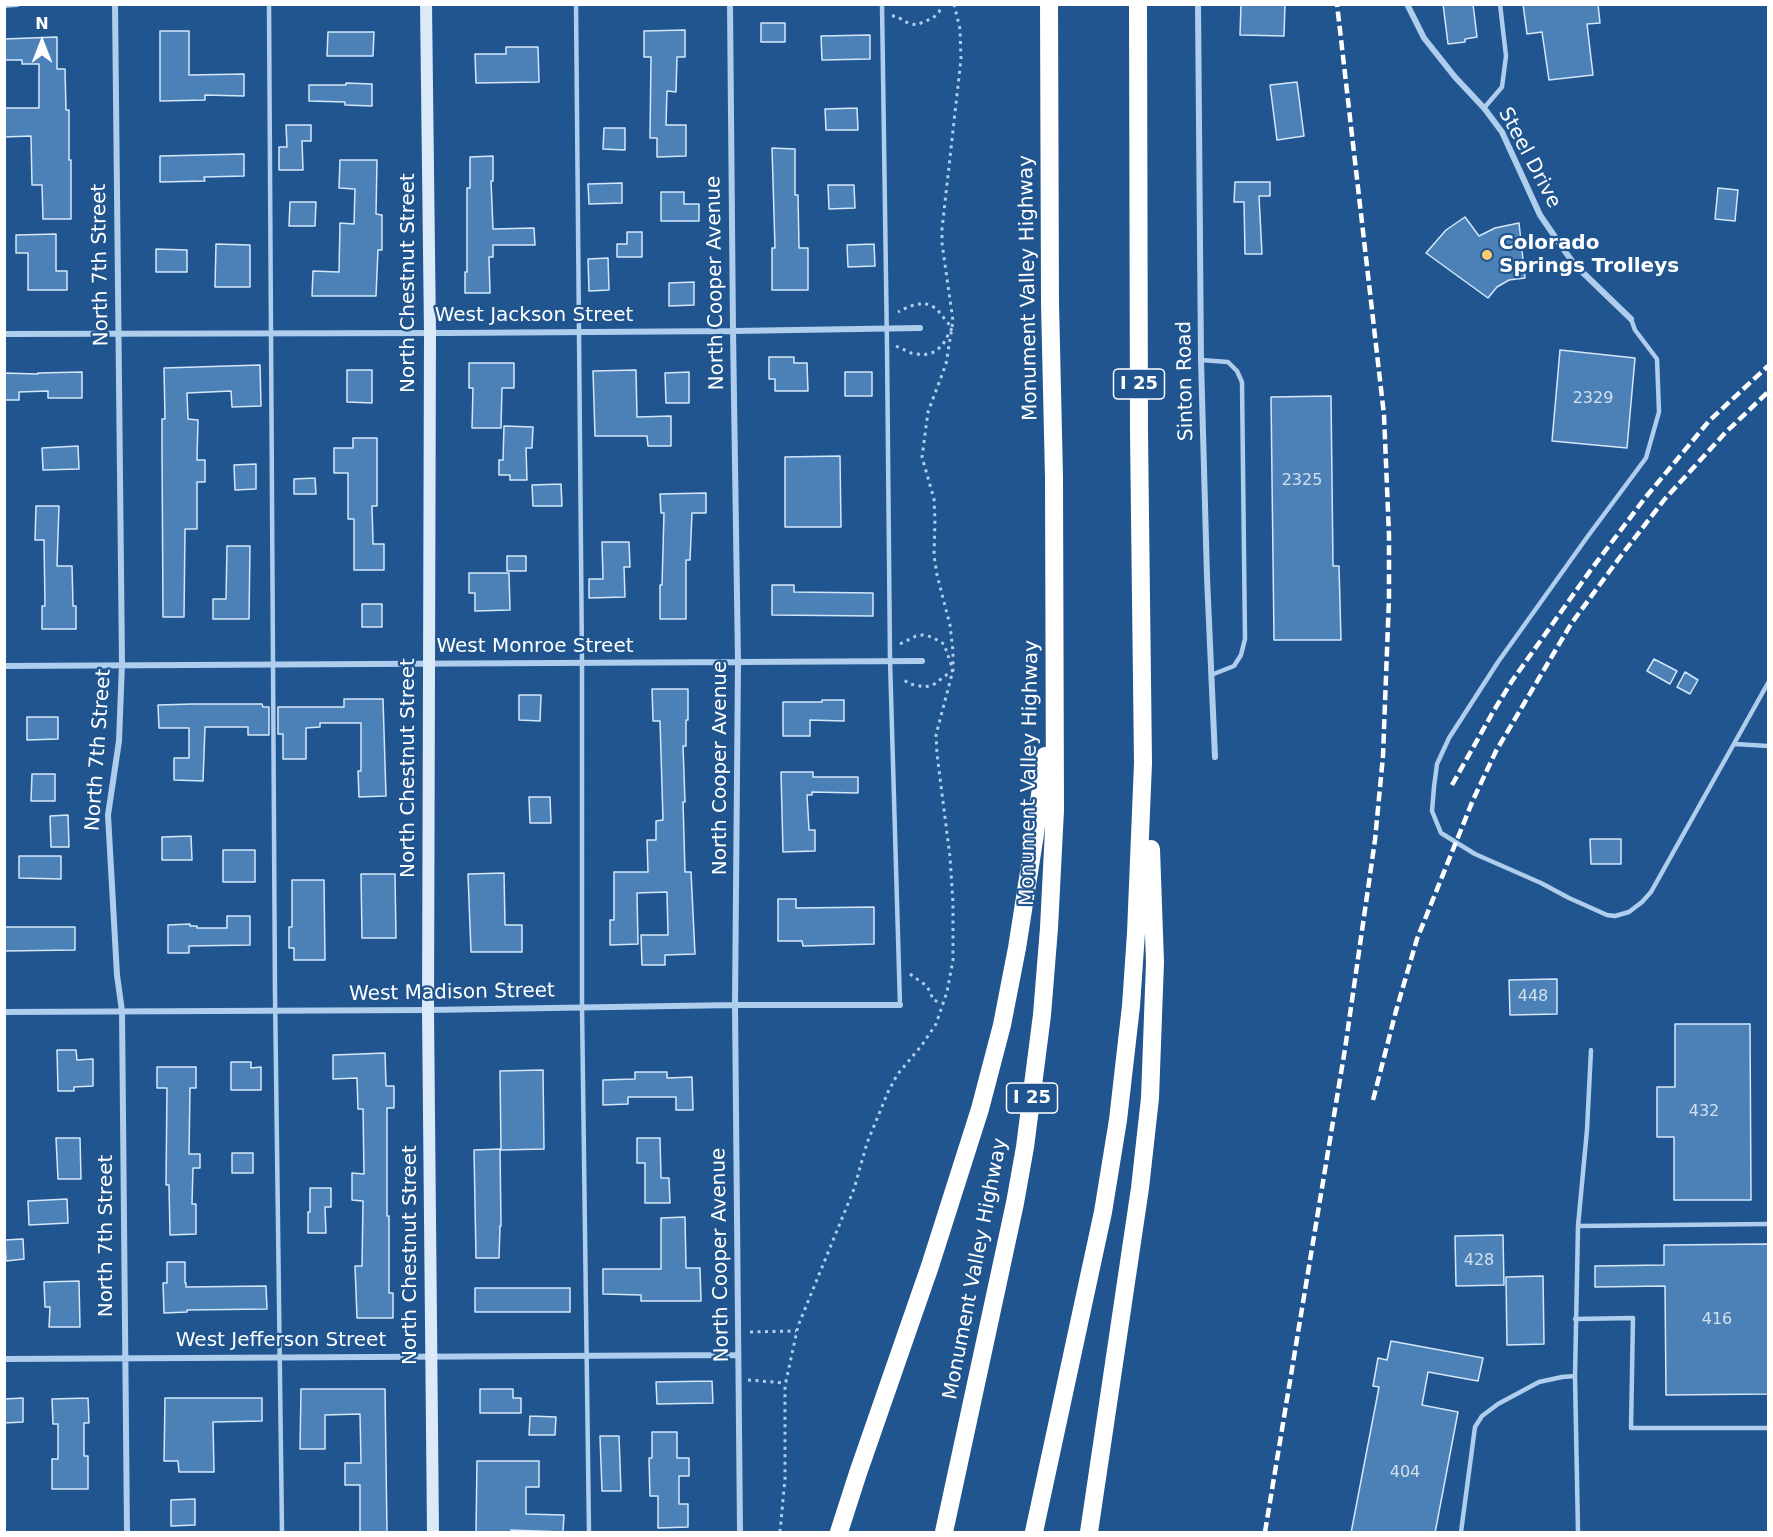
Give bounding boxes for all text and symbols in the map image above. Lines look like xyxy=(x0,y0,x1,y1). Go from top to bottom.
north arrow xyxy=(12,12,72,72)
text: N xyxy=(35,14,49,33)
street label: Steel Drive xyxy=(1492,104,1566,212)
street label: Monument Valley Highway xyxy=(1015,155,1043,421)
street label: North Chestnut Street xyxy=(397,173,421,393)
street label: North Cooper Avenue xyxy=(702,175,730,391)
street label: North 7th Street xyxy=(88,183,114,347)
place label: Colorado Springs Trolleys xyxy=(1499,232,1679,279)
marker: Colorado Springs Trolleys xyxy=(1480,248,1494,262)
street label: West Jackson Street xyxy=(435,304,633,328)
street label: Sinton Road xyxy=(1173,321,1199,441)
road number: I 25 xyxy=(1114,369,1164,399)
house number: 2329 xyxy=(1573,389,1613,409)
house number: 2325 xyxy=(1282,471,1322,491)
street label: West Monroe Street xyxy=(436,635,634,659)
street label: Monument Valley Highway xyxy=(1016,640,1044,906)
street label: North Chestnut Street xyxy=(397,658,421,878)
street label: North Cooper Avenue xyxy=(709,661,733,875)
street label: North 7th Street xyxy=(81,668,117,832)
street label: West Madison Street xyxy=(349,979,555,1007)
house number: 448 xyxy=(1518,987,1548,1007)
road number: I 25 xyxy=(1006,1083,1058,1113)
house number: 432 xyxy=(1689,1102,1719,1122)
street label: Monument Valley Highway xyxy=(939,1136,1013,1402)
street label: North Chestnut Street xyxy=(399,1145,423,1365)
street label: North Cooper Avenue xyxy=(707,1147,735,1363)
street label: North 7th Street xyxy=(95,1155,119,1317)
house number: 428 xyxy=(1464,1251,1494,1271)
house number: 416 xyxy=(1702,1310,1732,1330)
street label: West Jefferson Street xyxy=(176,1329,386,1353)
house number: 404 xyxy=(1390,1463,1420,1483)

